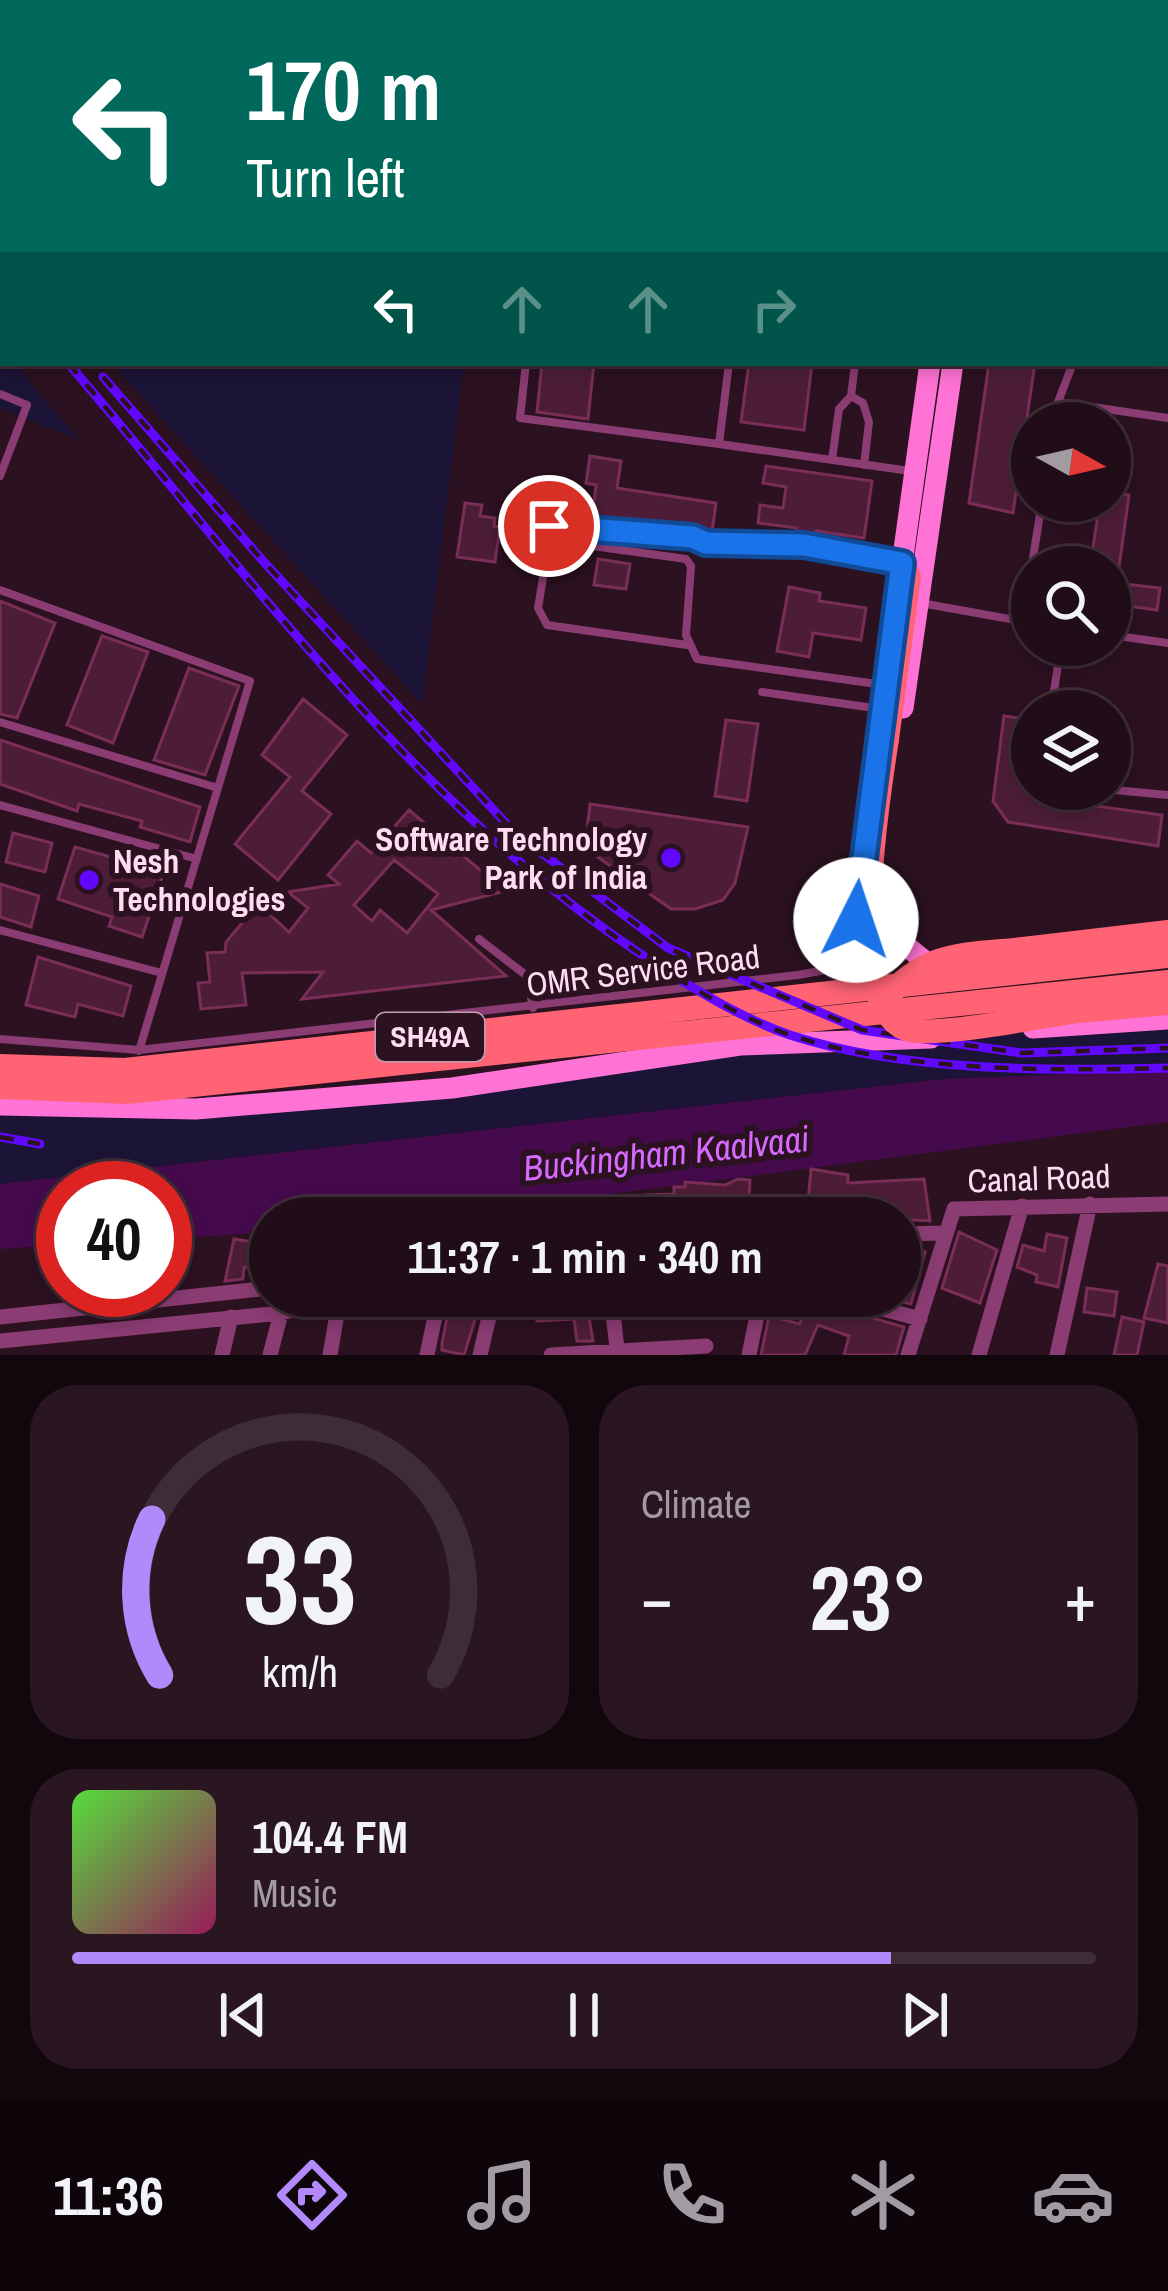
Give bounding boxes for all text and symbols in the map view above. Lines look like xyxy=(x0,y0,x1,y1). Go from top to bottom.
text: 170 m xyxy=(246,33,441,146)
icon: left xyxy=(48,48,204,204)
text: Turn left xyxy=(246,141,405,214)
icon: left xyxy=(363,276,429,342)
icon: ahead xyxy=(489,276,555,342)
icon: ahead xyxy=(615,276,681,342)
icon: right xyxy=(741,276,807,342)
north arrow xyxy=(1011,402,1131,522)
map controls xyxy=(1011,402,1131,810)
pin xyxy=(498,475,600,577)
icon: arrive xyxy=(516,493,582,559)
button: search xyxy=(1011,546,1131,666)
button: layers xyxy=(1011,690,1131,810)
place label: Software Technology Park of India xyxy=(375,817,647,899)
place label: Nesh Technologies xyxy=(113,839,285,921)
marker: Software Technology Park of India xyxy=(658,845,684,871)
position arrow xyxy=(793,857,919,983)
marker: Nesh Technologies xyxy=(76,867,102,893)
street label: OMR Service Road xyxy=(524,934,762,1006)
road number: SH49A xyxy=(376,1013,484,1061)
water label: Buckingham Kaalvaai xyxy=(521,1114,811,1192)
street label: Canal Road xyxy=(967,1154,1111,1202)
speed limit sign: 40 xyxy=(36,1161,192,1317)
text: 11:37 · 1 min · 340 m xyxy=(408,1226,762,1287)
text: Climate xyxy=(641,1478,751,1530)
text: 33 xyxy=(243,1495,356,1663)
text: 23° xyxy=(809,1537,928,1658)
text: − xyxy=(641,1553,673,1642)
text: + xyxy=(1064,1553,1096,1642)
text: km/h xyxy=(261,1643,338,1700)
text: 104.4 FM xyxy=(252,1806,408,1867)
text: Music xyxy=(252,1867,337,1919)
icon: previous xyxy=(210,1982,276,2048)
icon: pause xyxy=(551,1982,617,2048)
icon: next xyxy=(892,1982,958,2048)
icon: directions xyxy=(270,2153,354,2237)
icon: music xyxy=(460,2153,544,2237)
icon: phone xyxy=(650,2153,734,2237)
icon: climate xyxy=(841,2153,925,2237)
icon: car xyxy=(1031,2153,1115,2237)
text: 11:36 xyxy=(53,2159,164,2232)

